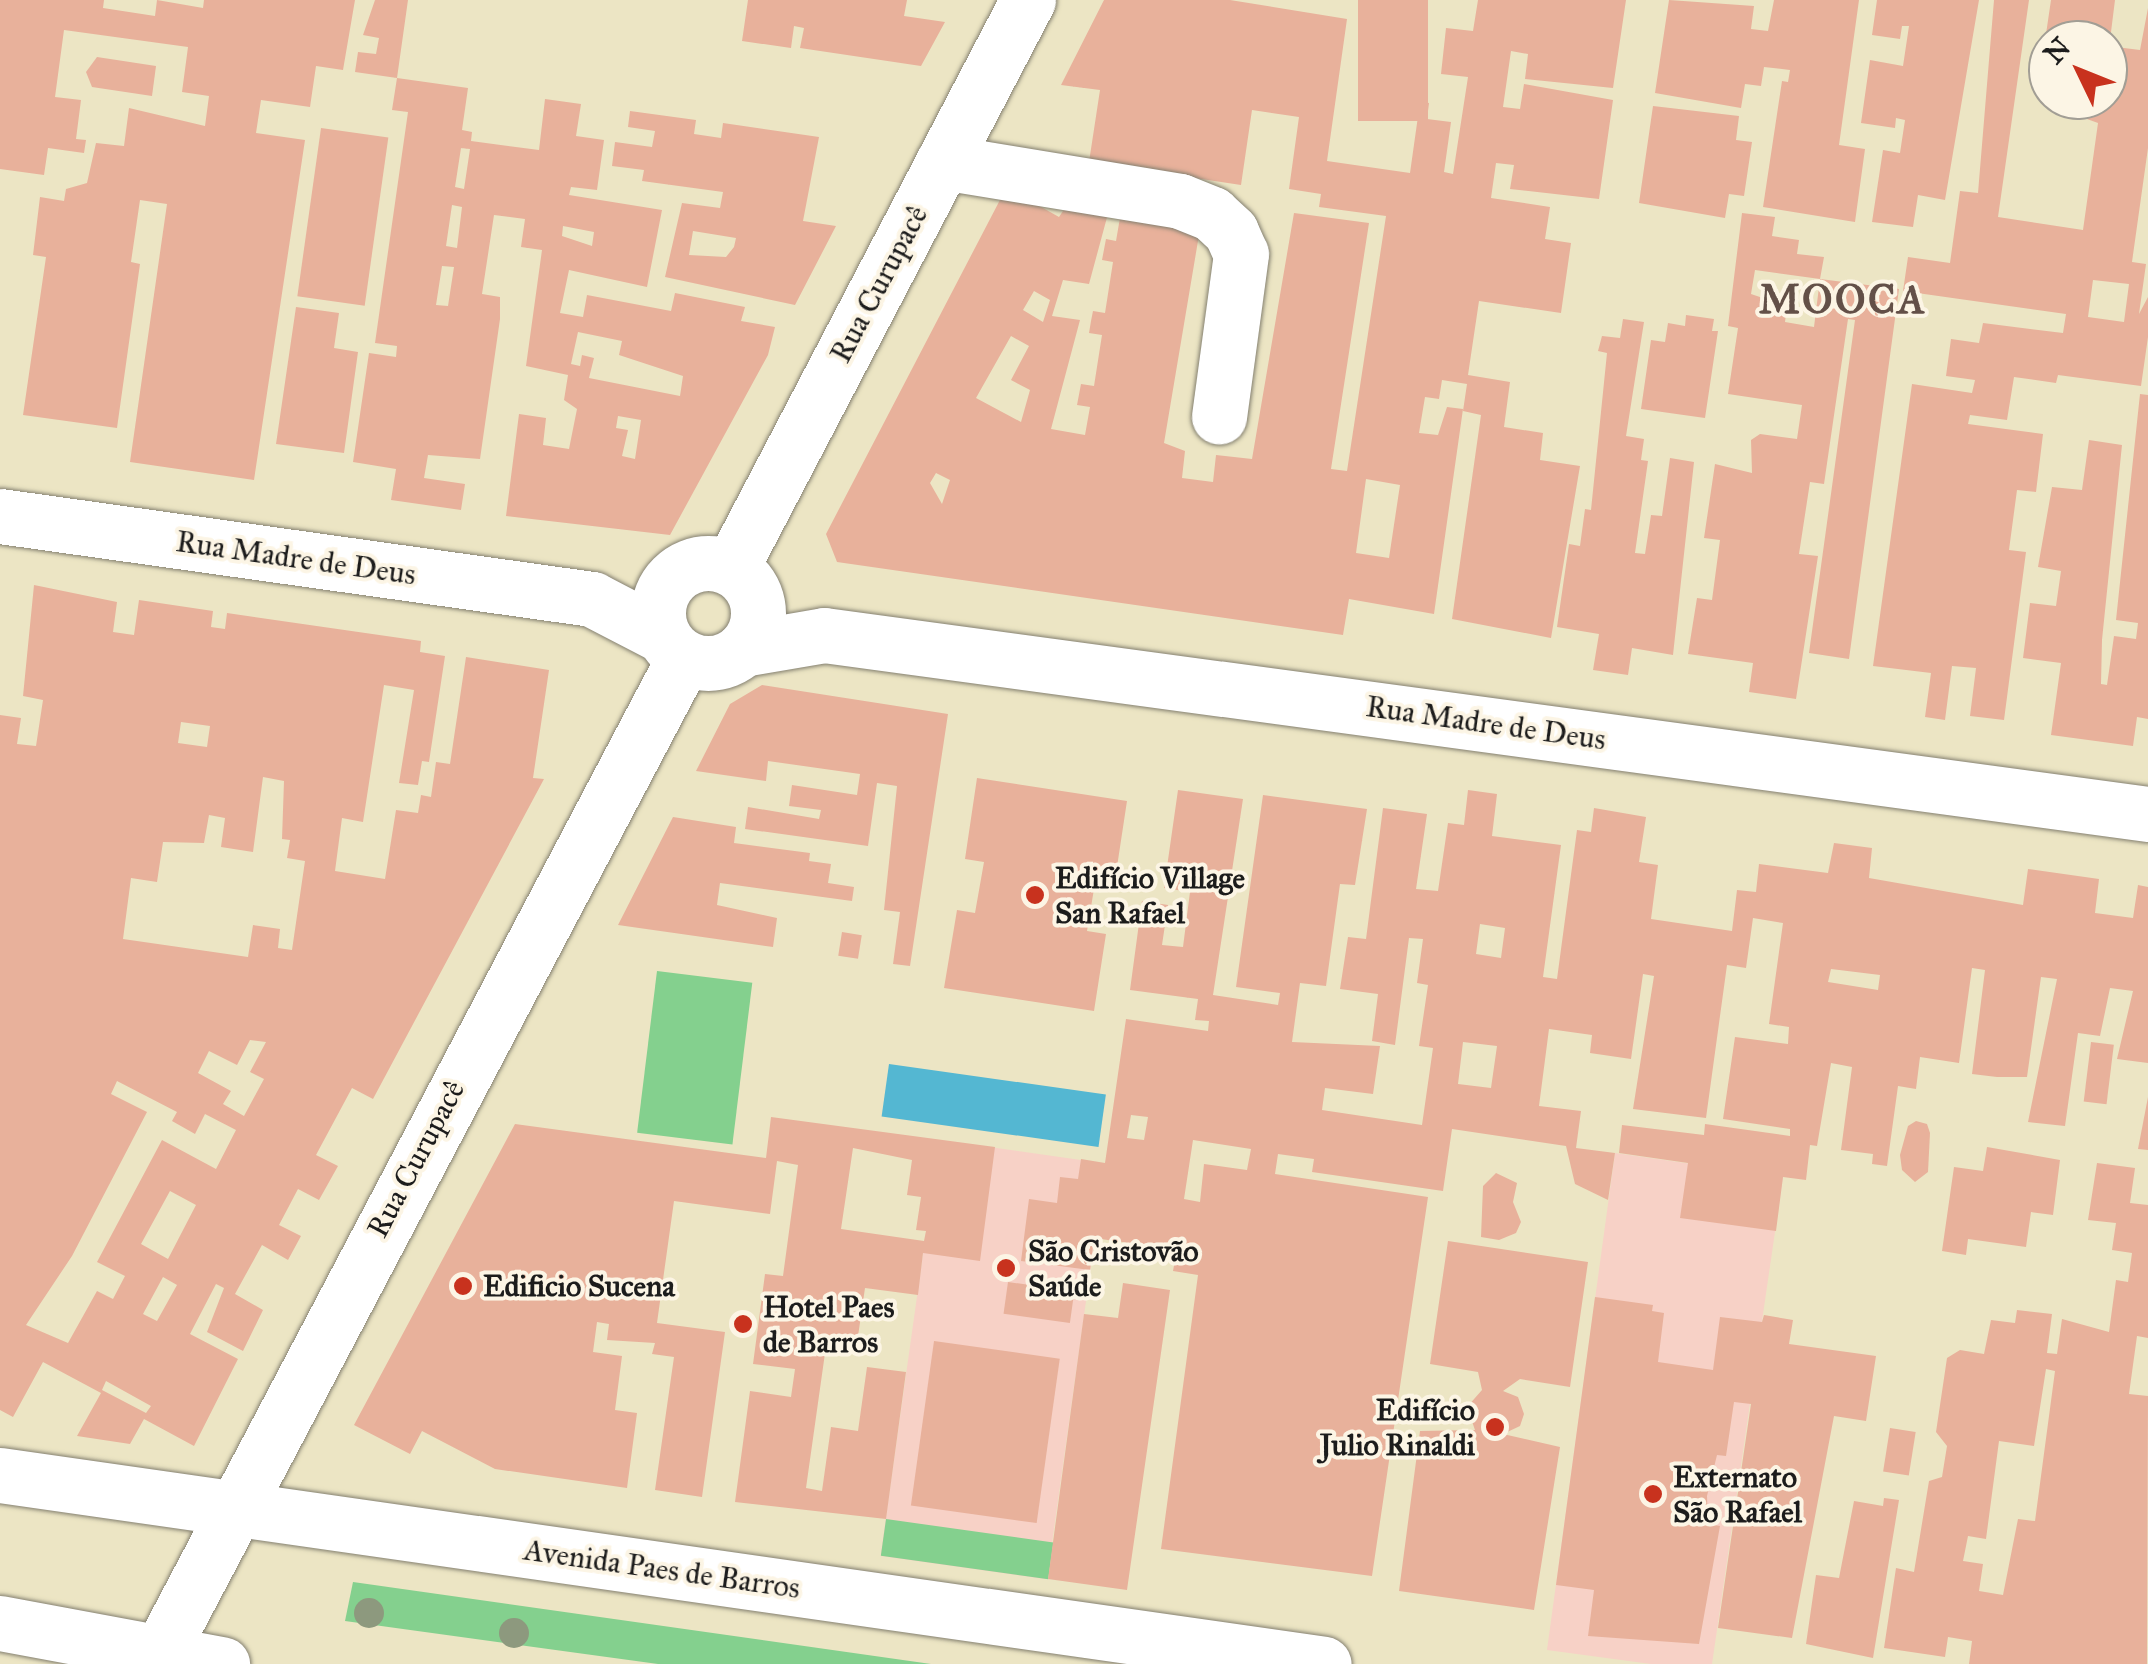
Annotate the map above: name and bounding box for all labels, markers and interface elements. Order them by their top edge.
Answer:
north arrow [2028,20,2128,120]
text: N [2036,30,2078,71]
street label: Rua Curupacê [823,199,935,369]
district label: MOOCA [1759,276,1927,324]
street label: Rua Madre de Deus [174,523,418,593]
street label: Rua Madre de Deus [1364,688,1608,758]
place label: Edifício Village San Rafael [1055,860,1245,930]
marker: Edifício Village San Rafael [1024,884,1046,906]
street label: Rua Curupacê [360,1074,472,1244]
place label: São Cristovão Saúde [1028,1233,1199,1304]
marker: São Cristovão Saúde [993,1255,1019,1281]
place label: Edificio Sucena [483,1268,675,1304]
marker: Edificio Sucena [452,1275,474,1297]
place label: Hotel Paes de Barros [763,1289,894,1360]
marker: Hotel Paes de Barros [732,1313,754,1335]
place label: Edifício Julio Rinaldi [1320,1392,1475,1462]
marker: Edifício Julio Rinaldi [1484,1416,1506,1438]
place label: Externato São Rafael [1673,1459,1802,1530]
marker: Externato São Rafael [1642,1483,1664,1505]
street label: Avenida Paes de Barros [522,1532,802,1606]

